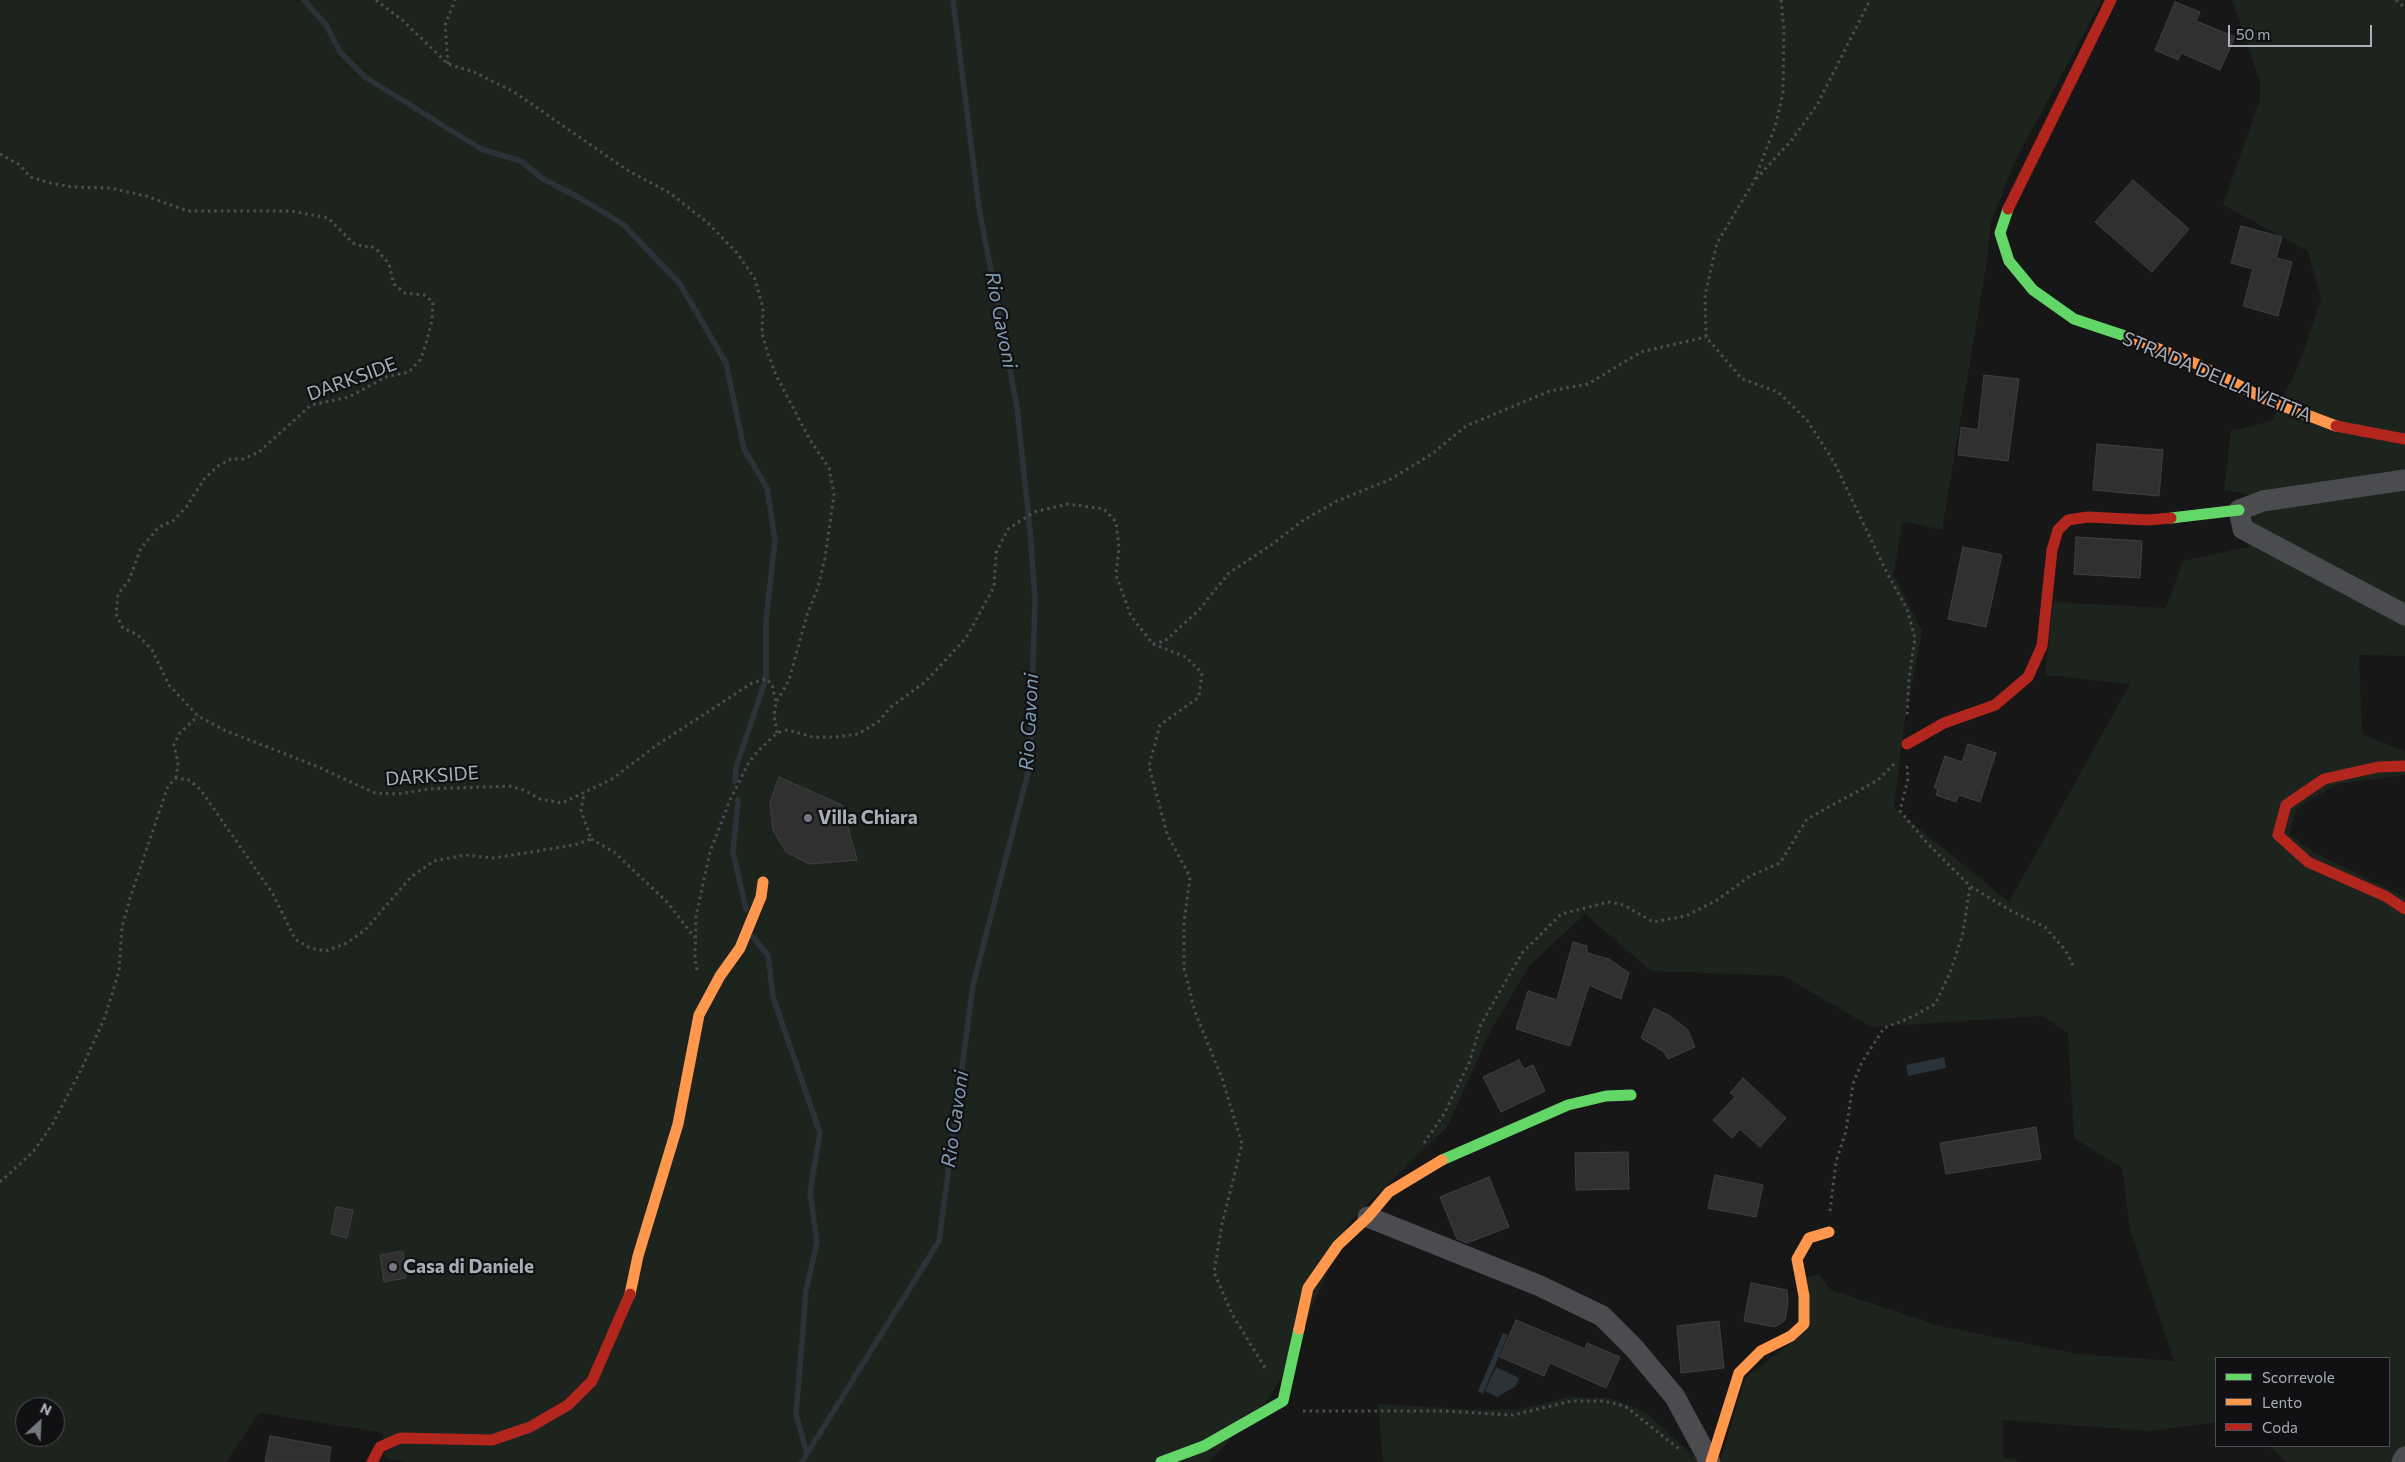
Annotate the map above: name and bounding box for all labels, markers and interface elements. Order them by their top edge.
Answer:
scale bar [2230,15,2374,47]
text: 50 m [2236,25,2270,43]
water label: Rio Gavoni [980,270,1022,370]
street label: STRADA DELLA VETTA [2119,327,2315,427]
street label: DARKSIDE [304,352,400,406]
water label: Rio Gavoni [1014,673,1044,771]
street label: DARKSIDE [384,761,480,791]
place label: Villa Chiara [818,807,918,829]
marker: Villa Chiara [802,812,814,824]
water label: Rio Gavoni [936,1069,974,1169]
place label: Casa di Daniele [403,1256,534,1278]
marker: Casa di Daniele [387,1261,399,1273]
legend [2215,1357,2390,1447]
text: Scorrevole [2262,1368,2335,1386]
text: Lento [2262,1393,2302,1411]
north arrow [15,1397,65,1447]
text: N [38,1399,54,1419]
text: Coda [2262,1418,2298,1436]

